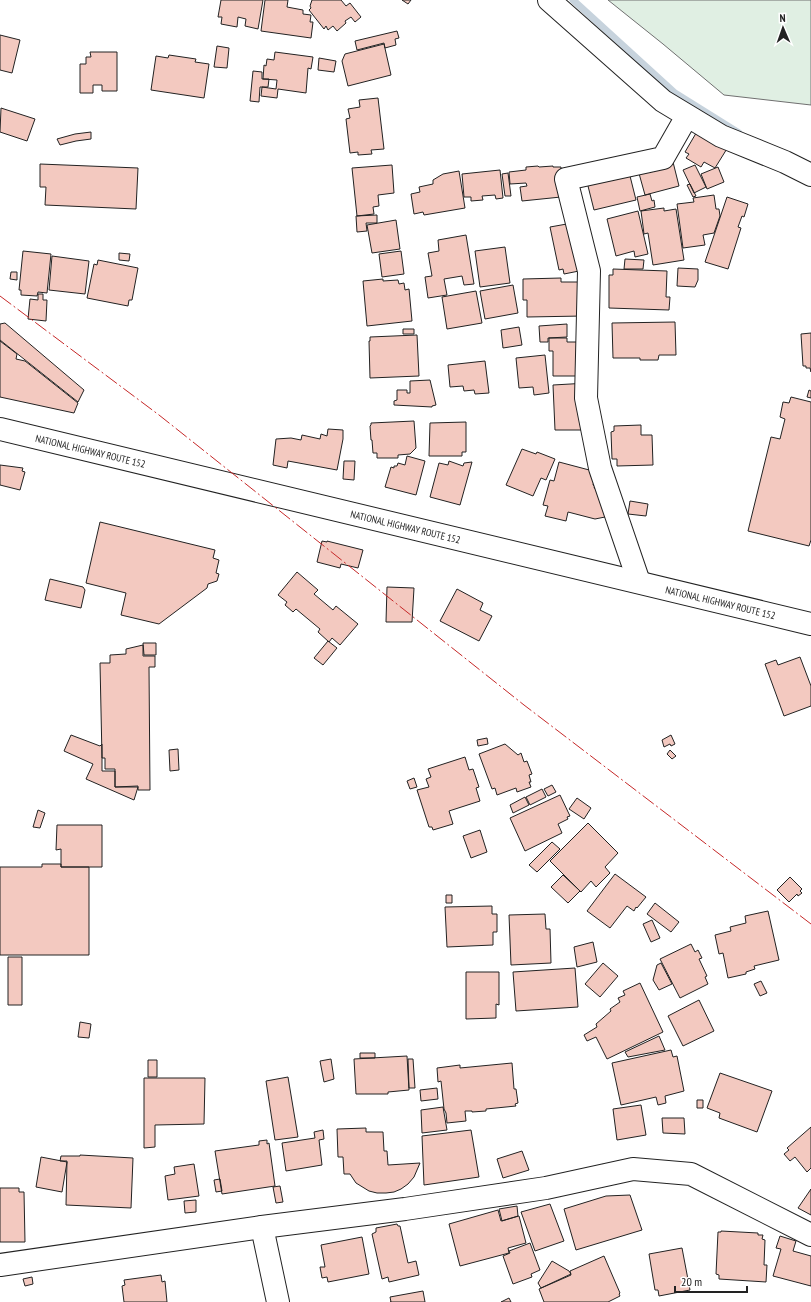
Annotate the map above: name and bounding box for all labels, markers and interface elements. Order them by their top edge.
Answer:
north arrow [763,8,803,48]
text: N [779,11,786,25]
street label: NATIONAL HIGHWAY ROUTE 152 [34,432,147,471]
street label: NATIONAL HIGHWAY ROUTE 152 [349,507,462,546]
street label: NATIONAL HIGHWAY ROUTE 152 [664,583,777,622]
scale bar [675,1268,747,1294]
text: 20 m [681,1274,702,1289]

